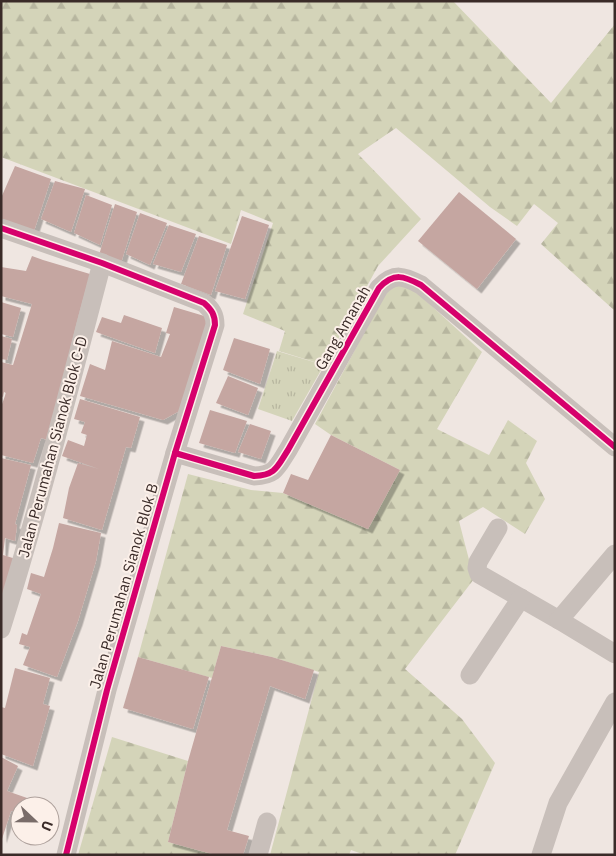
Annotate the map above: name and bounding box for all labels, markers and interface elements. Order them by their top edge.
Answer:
street label: Gang Amanah [311,282,374,373]
street label: Jalan Perumahan Sianok Blok C-D [14,334,91,560]
street label: Jalan Perumahan Sianok Blok B [85,481,162,691]
north arrow [10,796,60,846]
text: U [37,818,57,834]

